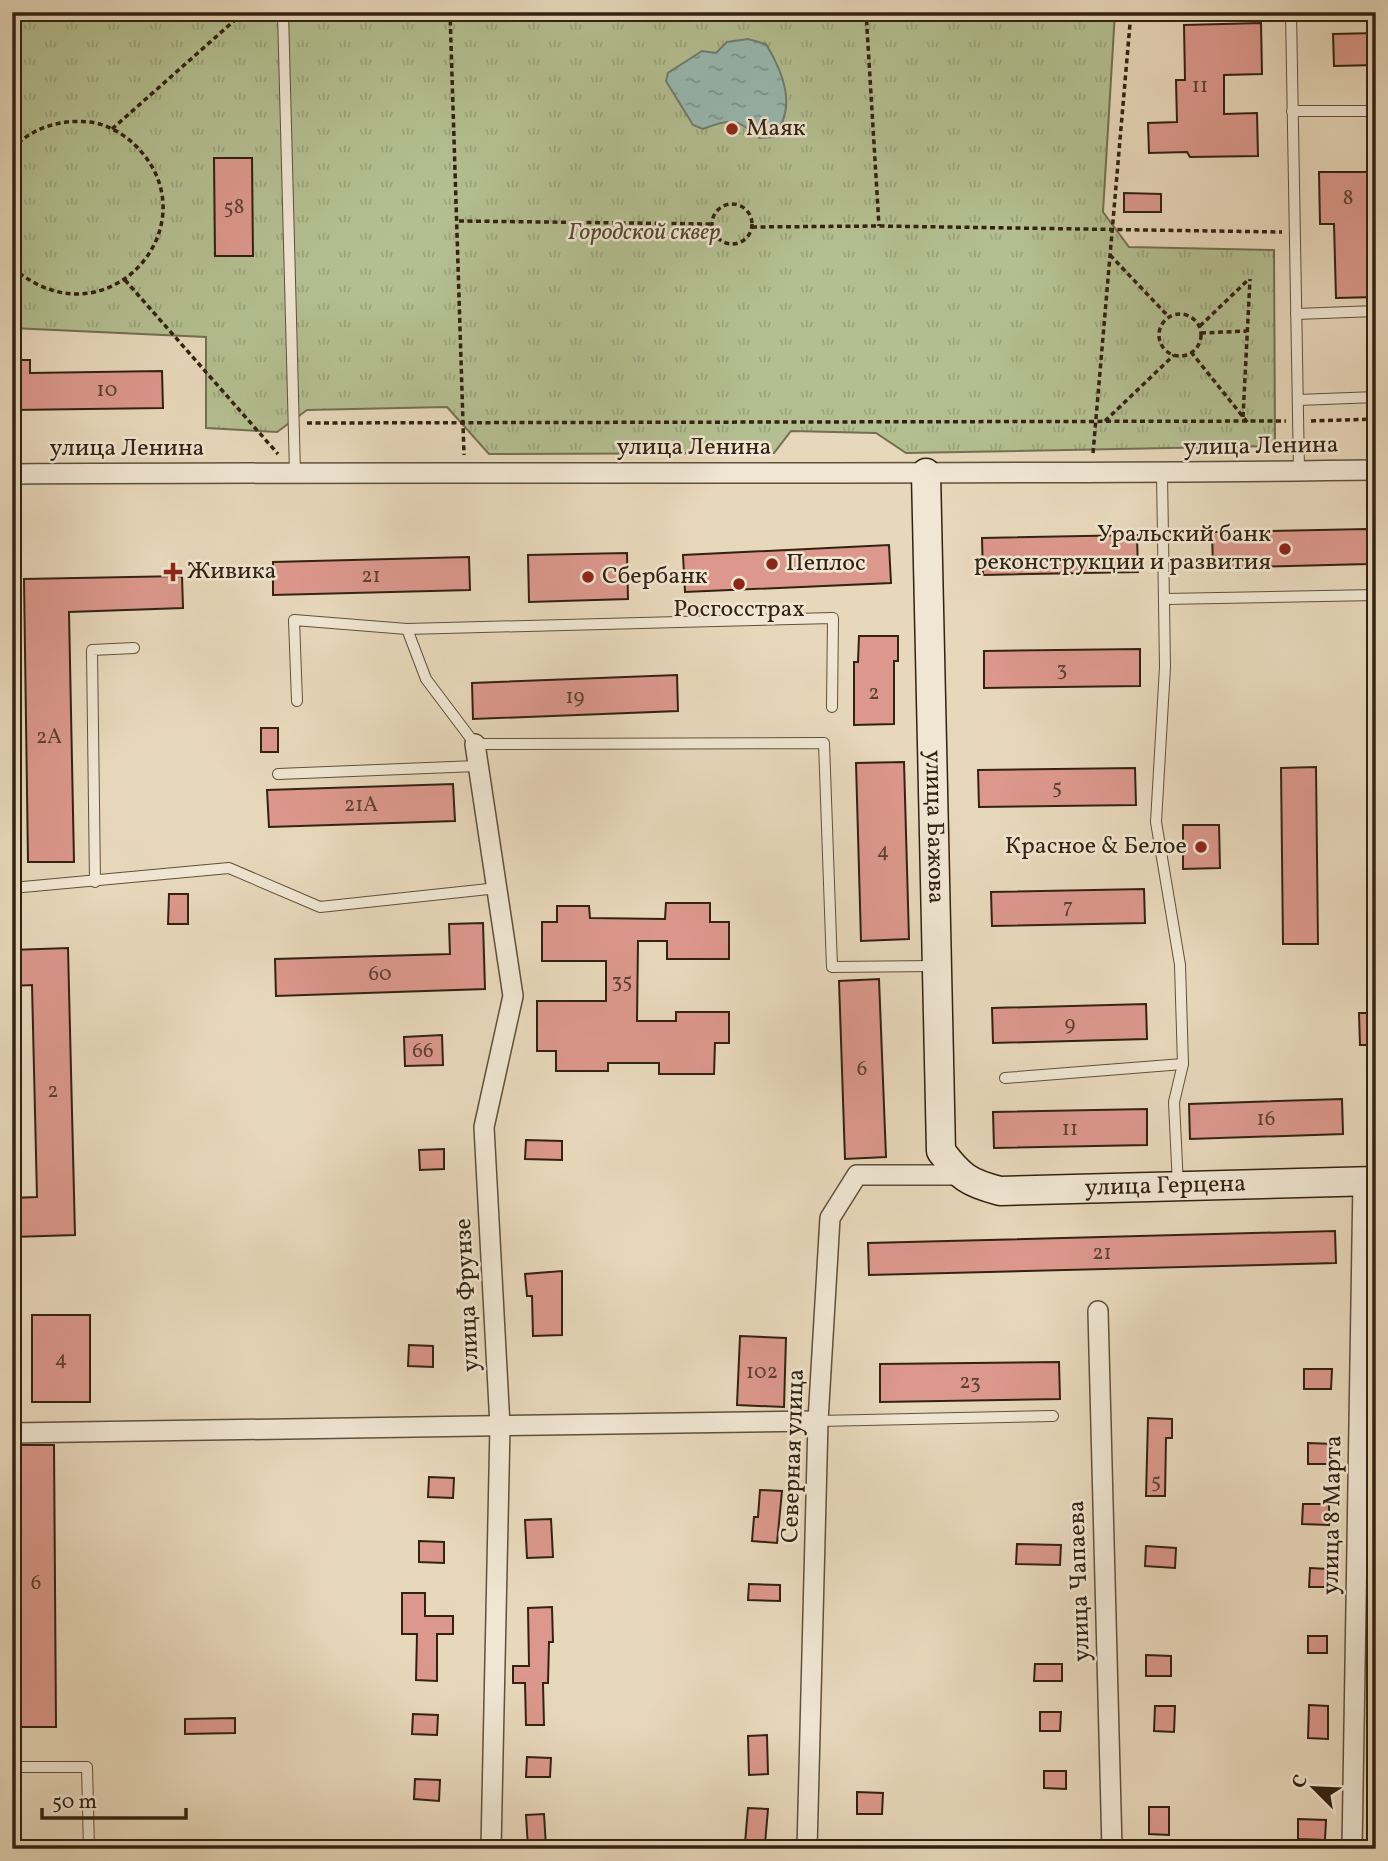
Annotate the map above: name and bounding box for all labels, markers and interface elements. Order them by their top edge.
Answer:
house number: 11 [1192,72,1208,101]
place label: Маяк [746,112,806,146]
marker: Маяк [724,121,740,137]
house number: 8 [1343,184,1353,213]
house number: 58 [224,193,244,222]
park label: Городской сквер [568,216,720,250]
house number: 10 [97,376,117,405]
street label: улица Ленина [1183,429,1339,465]
street label: улица Ленина [616,431,772,465]
street label: улица Ленина [49,432,205,466]
place label: Уральский банк реконструкции и развития [974,518,1271,580]
marker: Уральский банк реконструкции и развития [1277,541,1293,557]
place label: Пеплос [786,547,866,581]
place label: Живика [187,555,276,589]
marker: Пеплос [764,556,780,572]
place label: Сбербанк [602,560,708,594]
house number: 21 [361,562,381,591]
marker: Живика [165,564,181,580]
marker: Сбербанк [580,569,596,585]
marker: Росгосстрах [731,576,747,592]
place label: Росгосстрах [673,593,805,627]
house number: 3 [1057,655,1067,684]
house number: 2 [868,679,880,708]
house number: 19 [565,683,585,712]
house number: 2А [36,723,62,752]
street label: улица Бажова [915,750,953,904]
house number: 5 [1052,773,1062,802]
house number: 21А [344,791,378,820]
place label: Красное & Белое [1005,830,1187,864]
house number: 4 [877,837,889,866]
marker: Красное & Белое [1193,839,1209,855]
house number: 7 [1063,893,1073,922]
house number: 60 [368,960,392,989]
house number: 35 [612,967,632,996]
house number: 9 [1065,1010,1076,1039]
house number: 66 [412,1037,434,1066]
house number: 6 [857,1055,867,1084]
house number: 2 [47,1077,59,1106]
house number: 16 [1257,1105,1275,1134]
house number: 11 [1062,1115,1078,1144]
street label: улица Герцена [1084,1167,1246,1206]
street label: улица Фрунзе [447,1217,489,1373]
house number: 21 [1092,1239,1112,1268]
house number: 4 [55,1345,67,1374]
house number: 102 [746,1358,778,1387]
street label: Северная улица [774,1368,814,1544]
house number: 23 [959,1368,981,1397]
street label: улица 8 Марта [1315,1435,1351,1595]
house number: 5 [1151,1467,1161,1496]
street label: улица Чапаева [1060,1500,1100,1662]
house number: 6 [31,1569,41,1598]
north arrow [1280,1752,1350,1822]
text: С [1286,1771,1315,1793]
scale bar [42,1777,186,1821]
text: 50 m [52,1788,97,1817]

